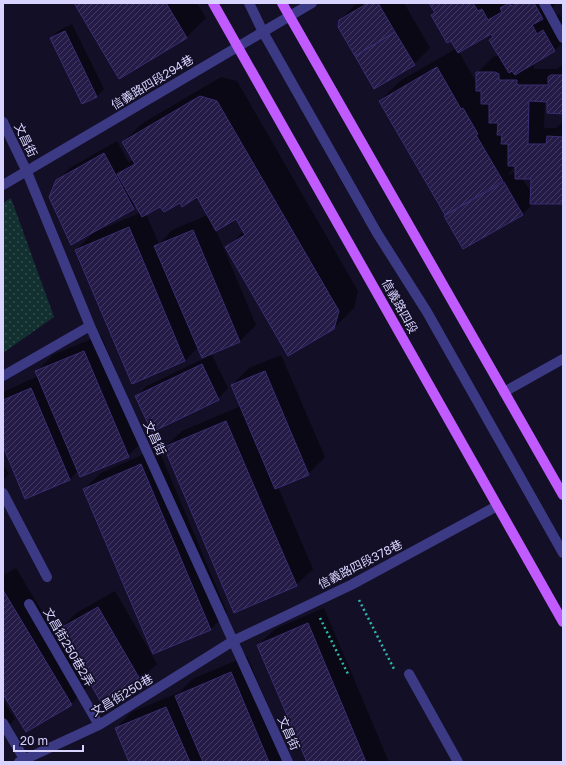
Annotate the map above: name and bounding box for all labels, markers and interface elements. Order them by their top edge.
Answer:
street label: 信義路四段294巷 [108,51,196,113]
street label: 文昌街 [11,121,41,159]
street label: 信義路四段 [379,276,421,336]
street label: 文昌街 [141,419,169,457]
street label: 信義路四段378巷 [315,536,405,592]
street label: 文昌街250巷2弄 [40,605,98,689]
street label: 文昌街250巷 [88,671,156,719]
street label: 文昌街 [275,713,303,753]
scale bar [14,727,83,753]
text: 20 m [20,733,48,748]

